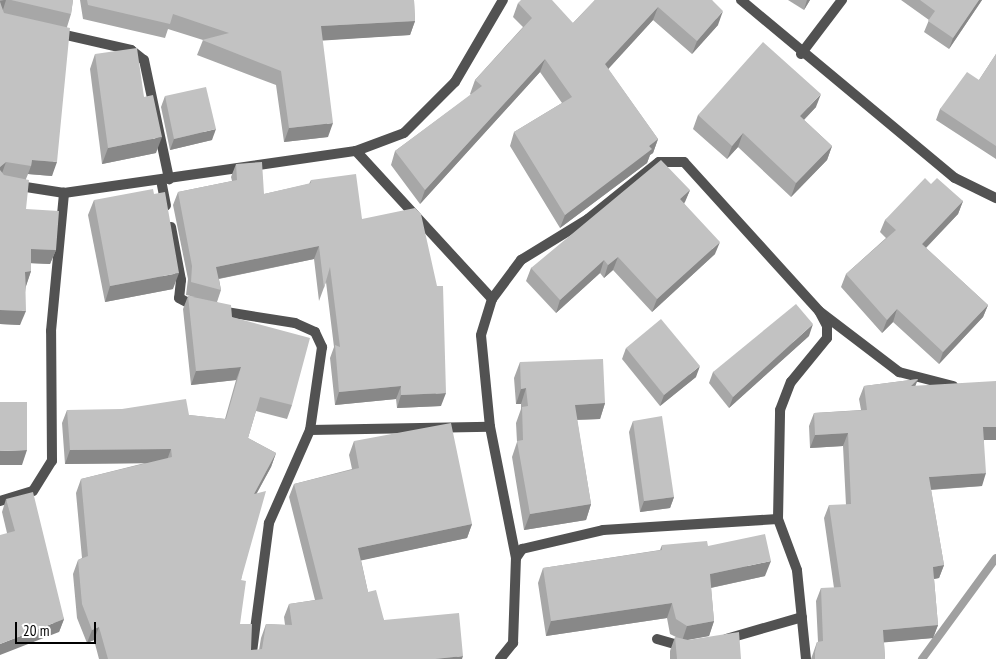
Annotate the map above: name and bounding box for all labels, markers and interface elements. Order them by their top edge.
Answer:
scale bar [18,612,99,644]
text: 20 m [23,621,49,640]

